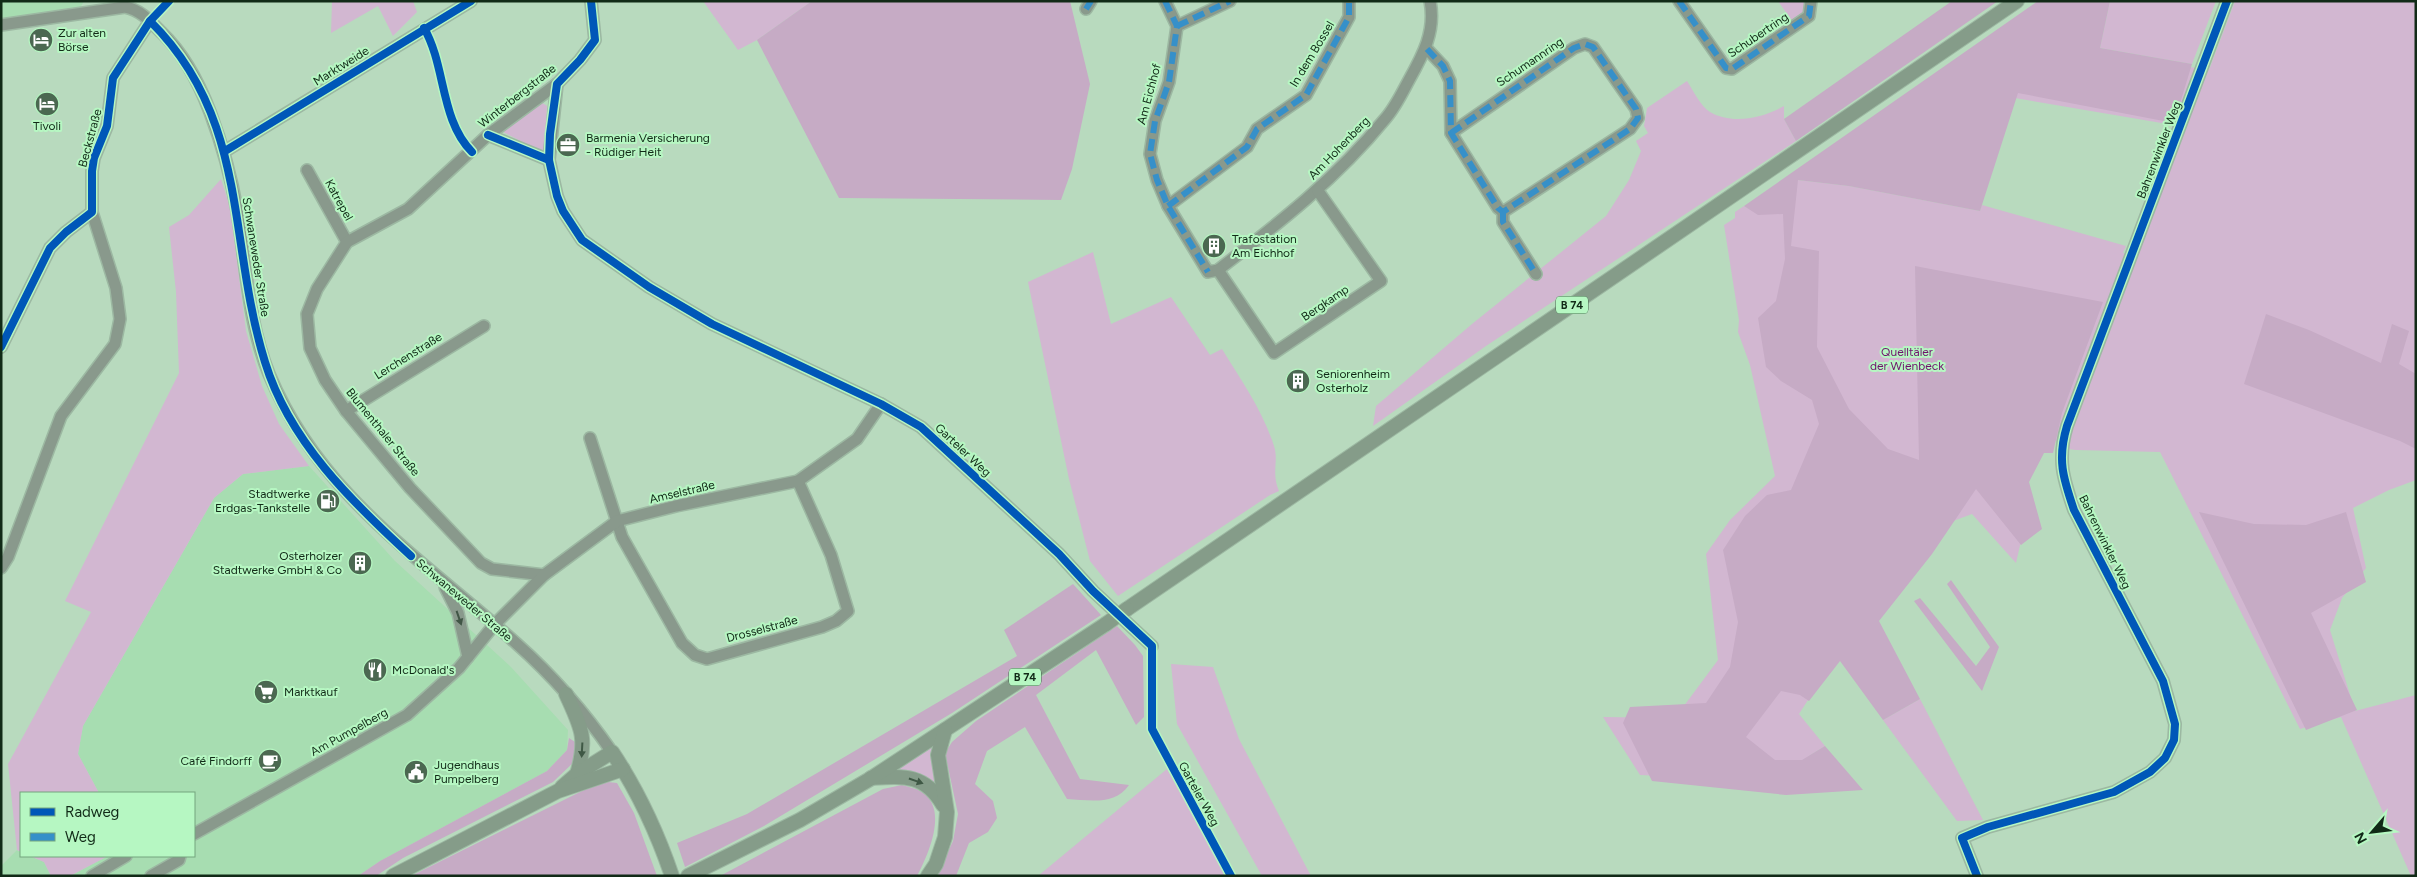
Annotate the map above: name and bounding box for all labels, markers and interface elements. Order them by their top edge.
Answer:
street label: Schubertring [1725,10,1791,60]
street label: In dem Bossel [1287,19,1337,89]
place label: Zur alten Börse [58,26,106,54]
hotel icon: Zur alten Börse [28,27,54,53]
street label: Schumannring [1494,35,1566,89]
street label: Marktweide [311,43,372,89]
street label: Winterbergstraße [475,61,559,131]
street label: Am Eichhof [1134,61,1164,126]
hotel icon: Tivoli [34,91,60,117]
street label: Bahrenwinkler Weg [2134,99,2184,201]
street label: Beckstraße [75,107,105,169]
street label: Am Hohenberg [1306,114,1372,182]
place label: Tivoli [33,119,61,133]
place label: Barmenia Versicherung - Rüdiger Heit [586,131,710,159]
office icon: Barmenia Versicherung - Rüdiger Heit [555,132,581,158]
street label: Katrepel [322,177,356,223]
street label: Schwaneweder Straße [240,196,272,318]
place label: Trafostation Am Eichhof [1232,232,1297,260]
building icon: Trafostation Am Eichhof [1201,233,1227,259]
street label: Bergkamp [1299,282,1351,324]
road number: B 74 [1556,296,1588,314]
street label: Lerchenstraße [372,329,445,382]
park label: Quelltäler der Wienbeck [1870,345,1944,373]
place label: Seniorenheim Osterholz [1316,367,1390,395]
building icon: Seniorenheim Osterholz [1285,368,1311,394]
street label: Blumenthaler Straße [343,385,423,479]
street label: Garteler Weg [932,421,994,479]
street label: Amselstraße [648,478,717,506]
place label: Stadtwerke Erdgas-Tankstelle [215,487,310,515]
fuel station icon: Stadtwerke Erdgas-Tankstelle [315,488,341,514]
street label: Bahrenwinkler Weg [2076,493,2134,591]
place label: Osterholzer Stadtwerke GmbH & Co [213,549,342,577]
building icon: Osterholzer Stadtwerke GmbH & Co [347,550,373,576]
street label: Schwaneweder Straße [413,556,515,644]
one-way arrow [456,610,464,625]
street label: Drosselstraße [725,613,800,645]
restaurant icon: McDonald's [362,657,388,683]
place label: McDonald's [392,663,455,677]
road number: B 74 [1009,669,1041,686]
supermarket icon: Marktkauf [253,679,279,705]
place label: Marktkauf [284,685,338,699]
street label: Am Pumpelberg [308,705,390,759]
one-way arrow [577,742,585,758]
cafe icon: Café Findorff [257,748,283,774]
place label: Café Findorff [180,754,253,768]
place label: Jugendhaus Pumpelberg [434,758,500,786]
public building icon: Jugendhaus Pumpelberg [403,759,429,785]
street label: Garteler Weg [1176,759,1222,829]
one-way arrow [909,777,924,785]
legend [20,792,195,857]
text: Radweg [65,803,119,821]
north arrow [2347,807,2397,857]
text: Weg [65,828,96,846]
text: N [2351,829,2371,847]

